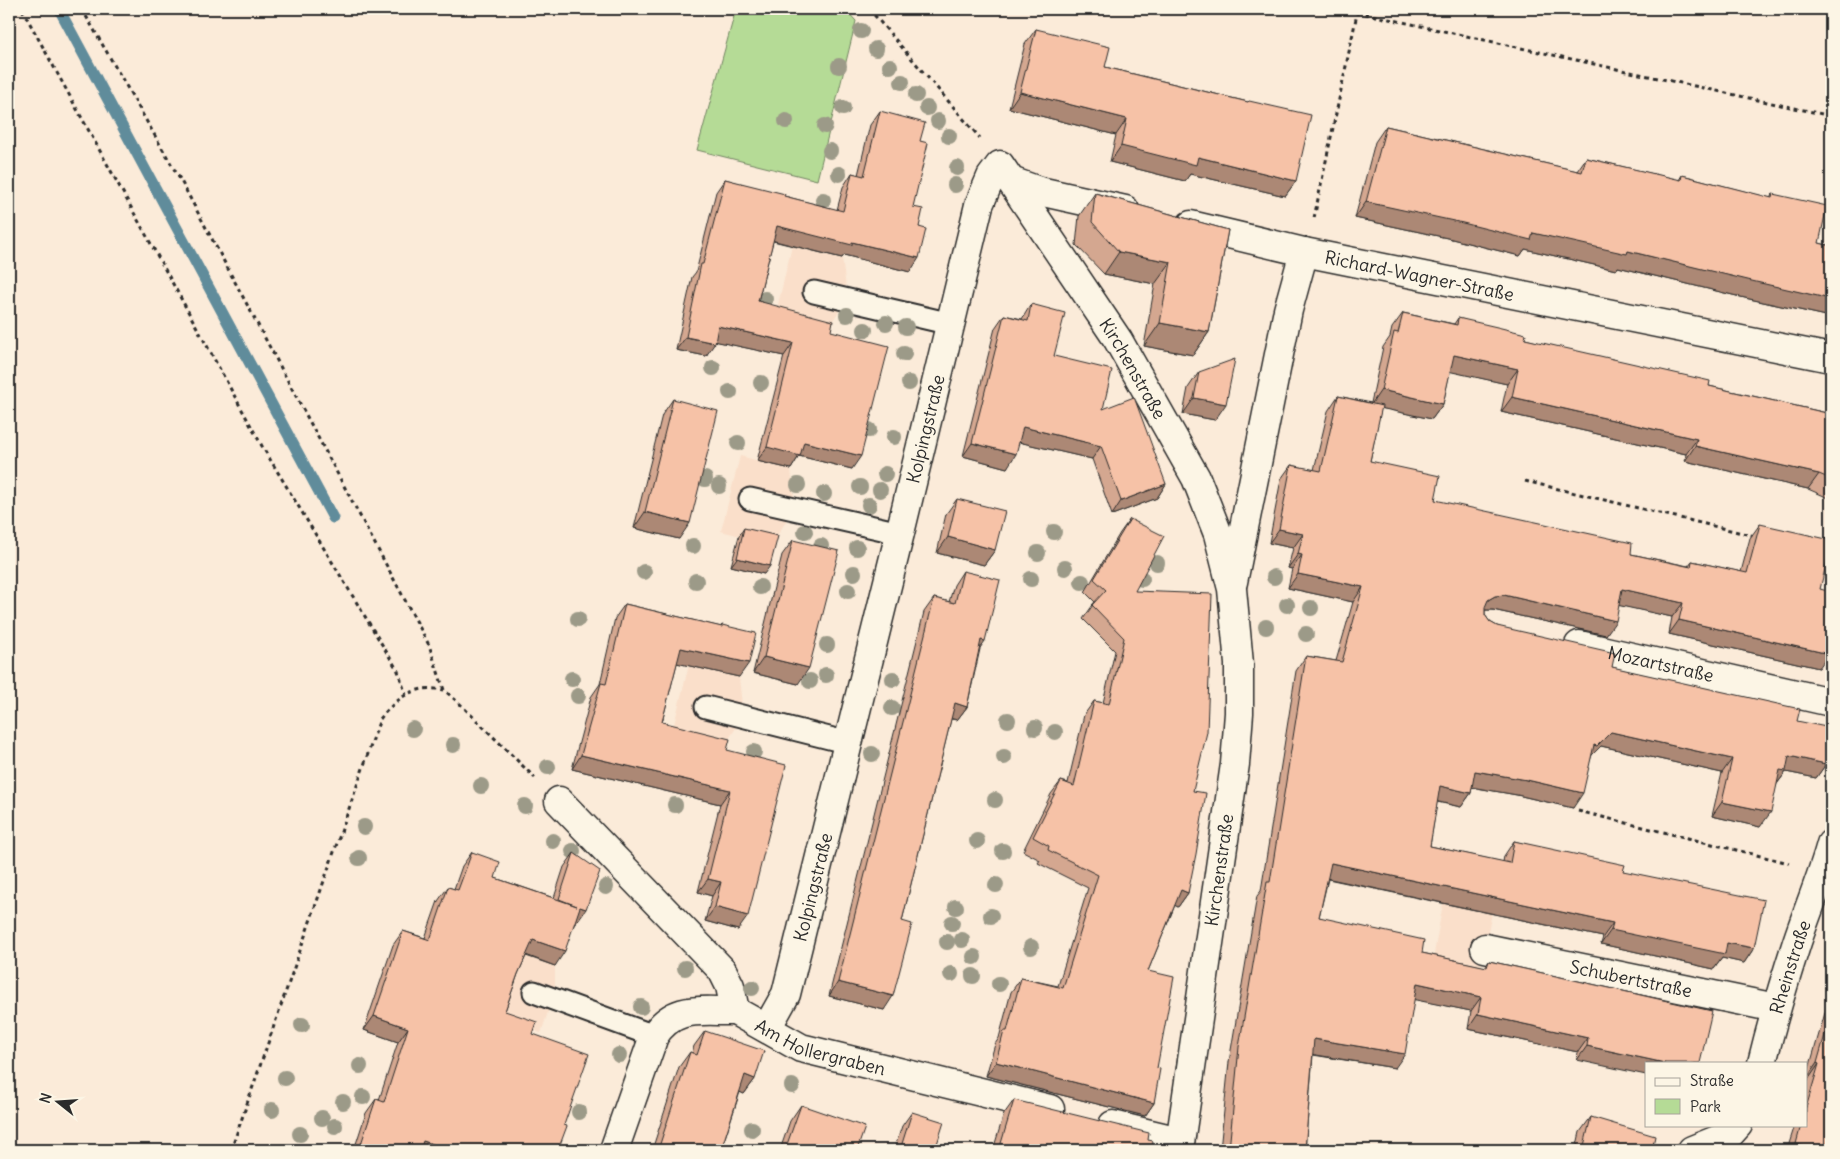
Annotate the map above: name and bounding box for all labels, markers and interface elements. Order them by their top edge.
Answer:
street label: Richard-Wagner-Straße [1323,245,1516,305]
street label: Kirchenstraße [1095,313,1172,423]
street label: Kolpingstraße [901,372,949,486]
street label: Mozartstraße [1606,640,1716,687]
street label: Kirchenstraße [1200,812,1238,928]
street label: Kolpingstraße [788,830,837,944]
street label: Rheinstraße [1764,917,1815,1017]
street label: Schubertstraße [1568,954,1694,1002]
street label: Am Hollergraben [751,1013,888,1080]
legend [1645,1062,1808,1126]
text: Straße [1690,1071,1734,1090]
north arrow [32,1076,82,1126]
text: N [36,1091,56,1105]
text: Park [1690,1097,1721,1116]

